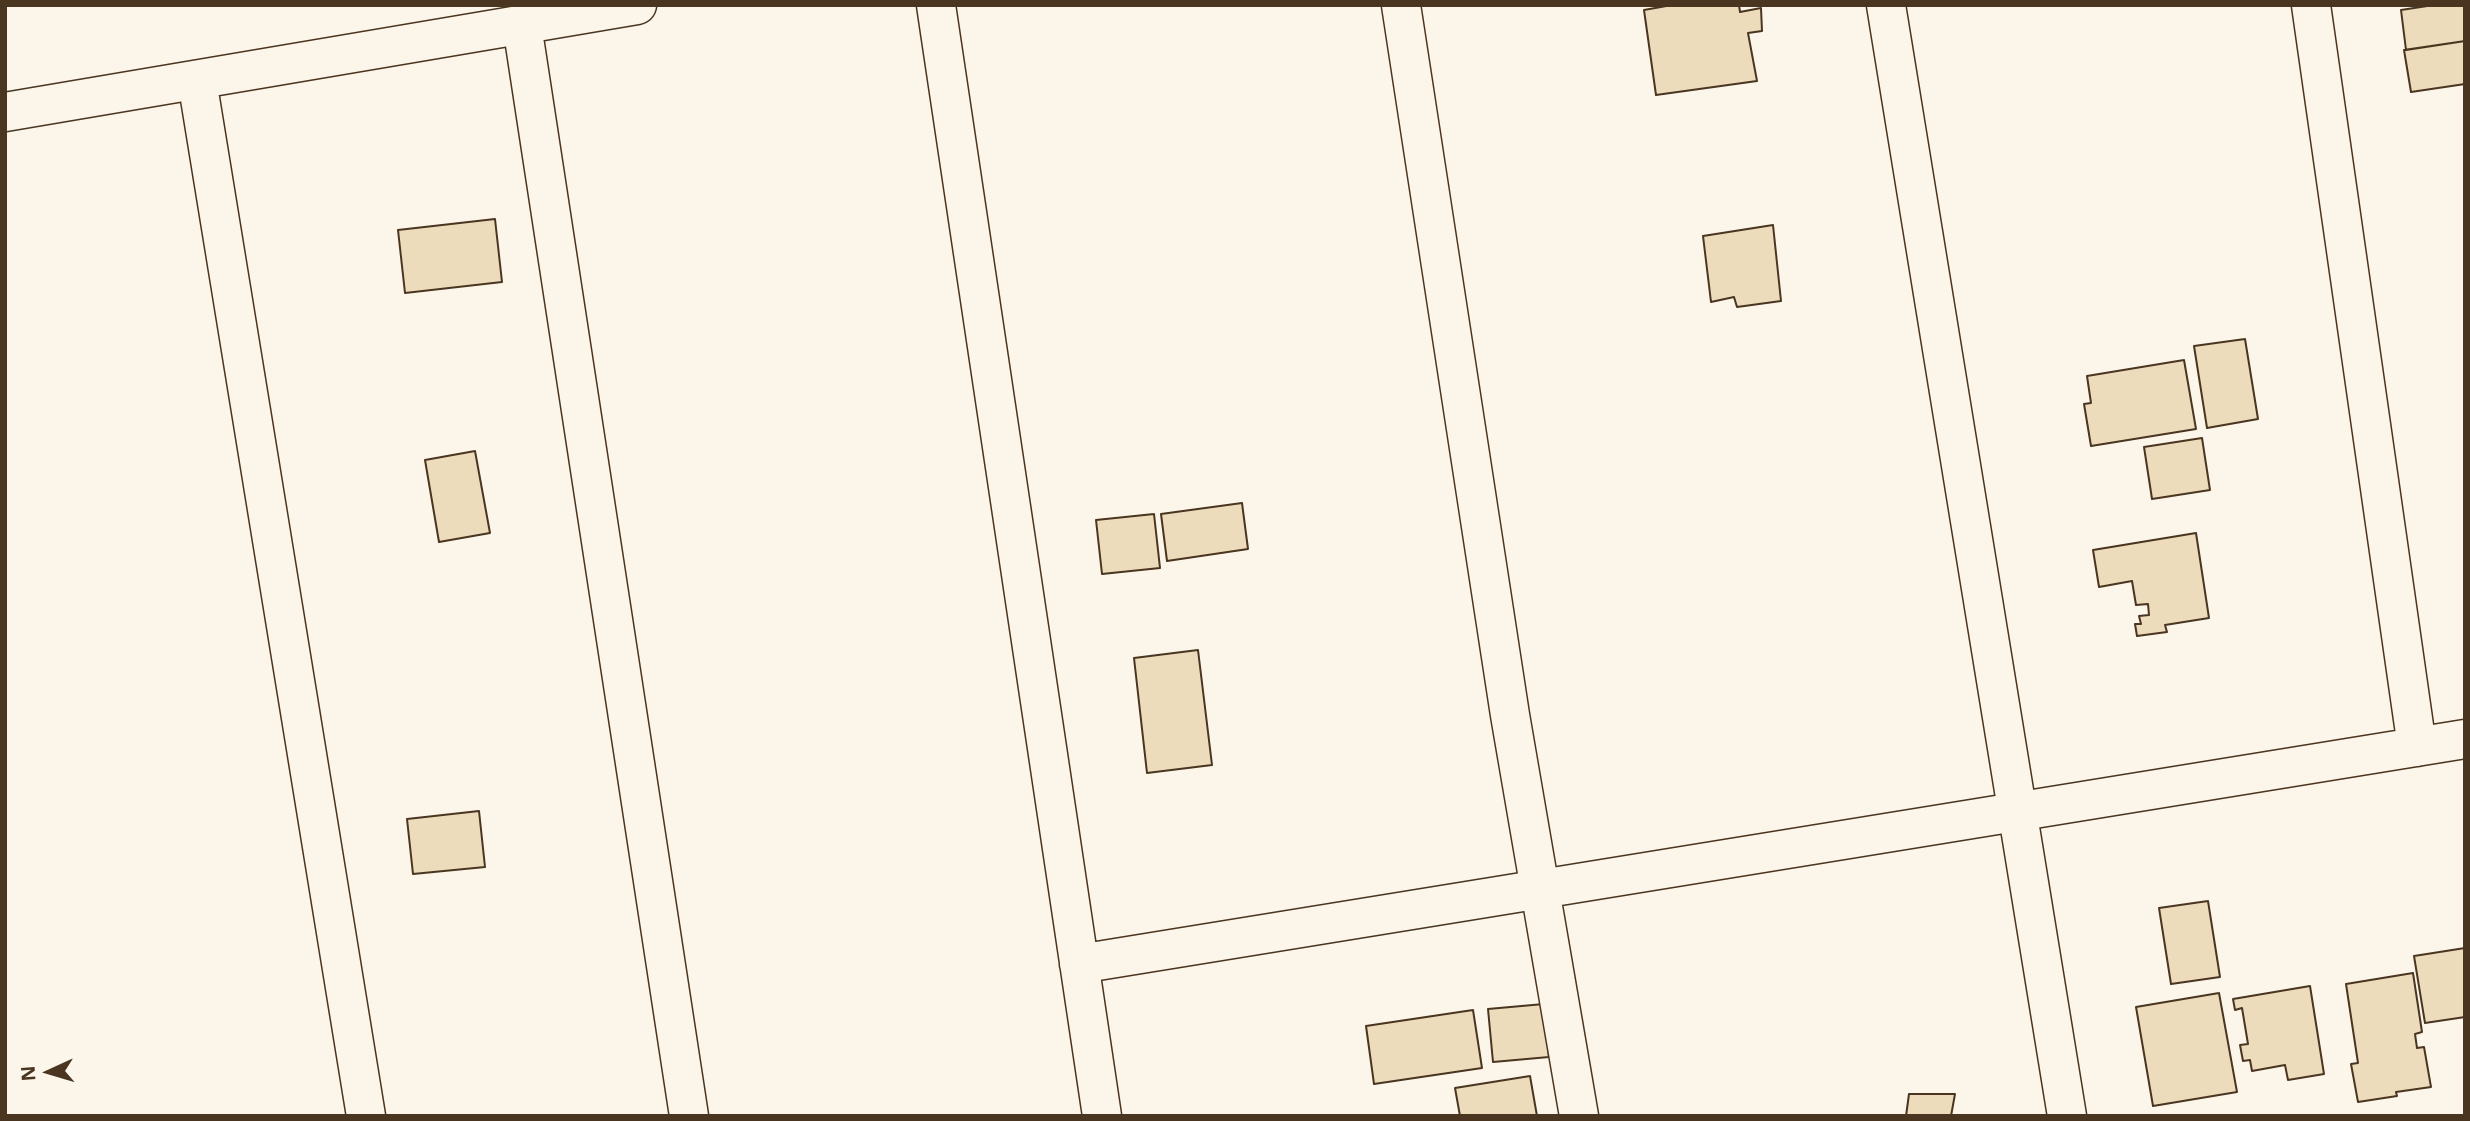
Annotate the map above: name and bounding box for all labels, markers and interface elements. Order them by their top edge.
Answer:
north arrow [14,1037,84,1107]
text: N [15,1065,42,1082]

